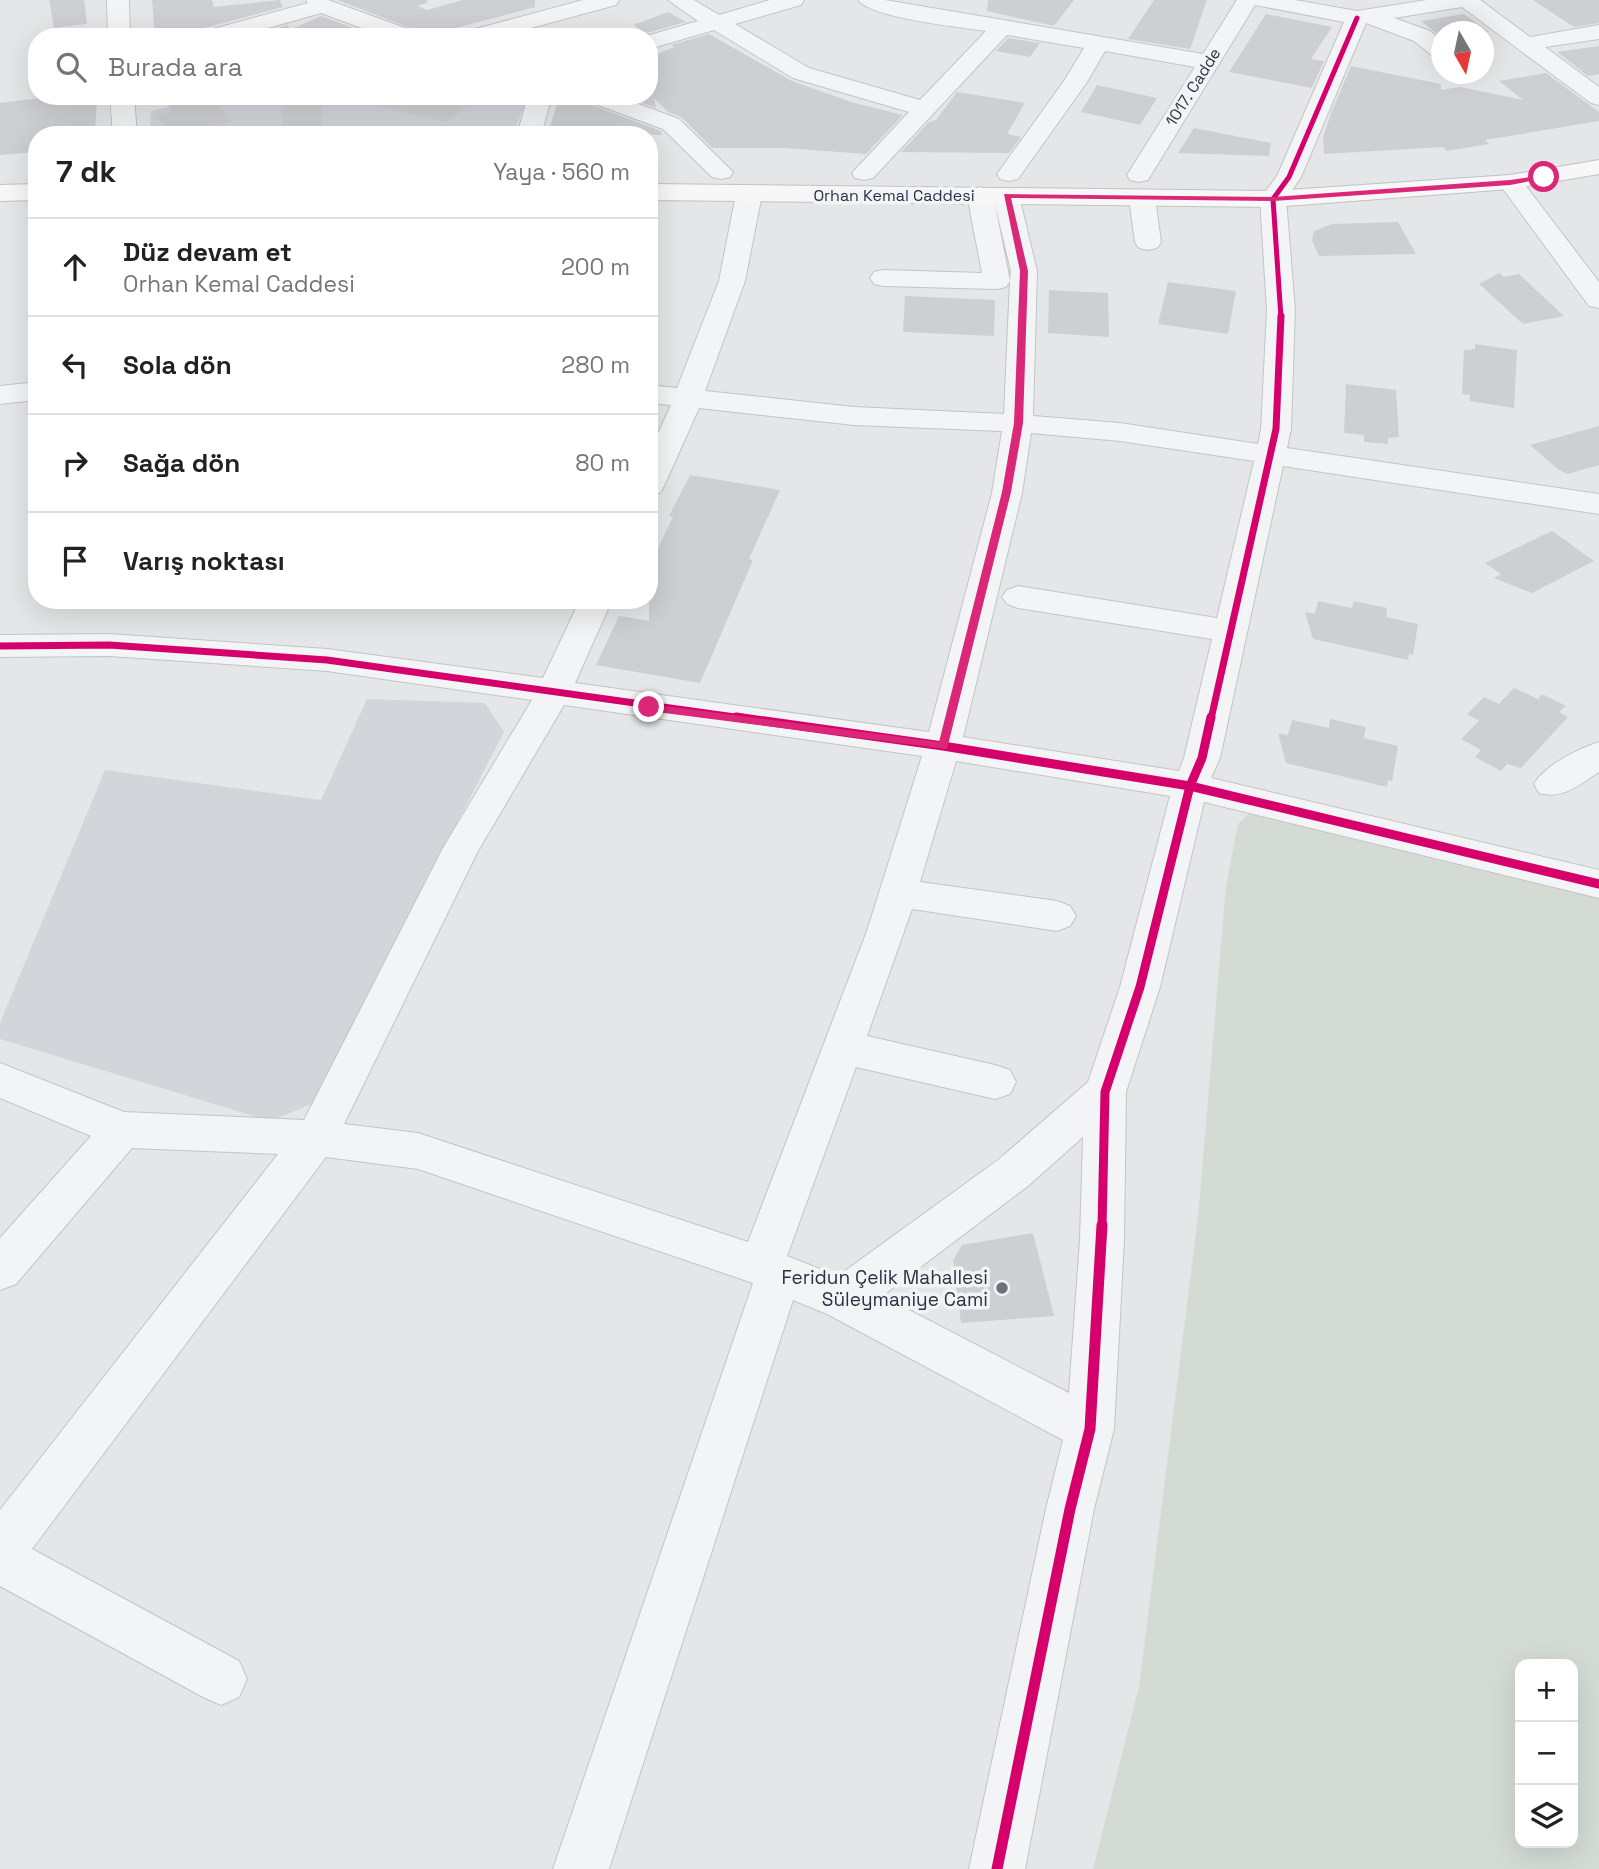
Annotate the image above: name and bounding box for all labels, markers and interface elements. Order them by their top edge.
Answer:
north arrow [1431,21,1494,84]
search box [28,28,658,105]
street label: 1017. Cadde [1161,44,1225,130]
icon: search [52,48,90,86]
text: Burada ara [108,50,243,84]
text: 7 dk [56,152,116,191]
text: Yaya · 560 m [493,157,630,187]
route start [1528,161,1559,192]
street label: Orhan Kemal Caddesi [813,185,975,206]
text: Düz devam et [123,235,292,269]
icon: ahead [56,248,94,286]
text: 200 m [561,252,630,282]
text: Orhan Kemal Caddesi [123,269,355,299]
icon: left [56,346,94,384]
text: Sola dön [123,348,232,382]
text: 280 m [561,350,630,380]
icon: right [56,444,94,482]
text: Sağa dön [123,446,240,480]
text: 80 m [575,448,630,478]
icon: arrive [56,542,94,580]
text: Varış noktası [123,544,285,578]
route end [633,691,664,722]
place label: Feridun Çelik Mahallesi Süleymaniye Cami [781,1265,988,1312]
marker: Feridun Çelik Mahallesi Süleymaniye Cami [994,1280,1010,1296]
map controls [1515,1659,1578,1848]
button: + [1515,1659,1578,1722]
button: − [1515,1722,1578,1785]
button: layers [1515,1785,1578,1848]

